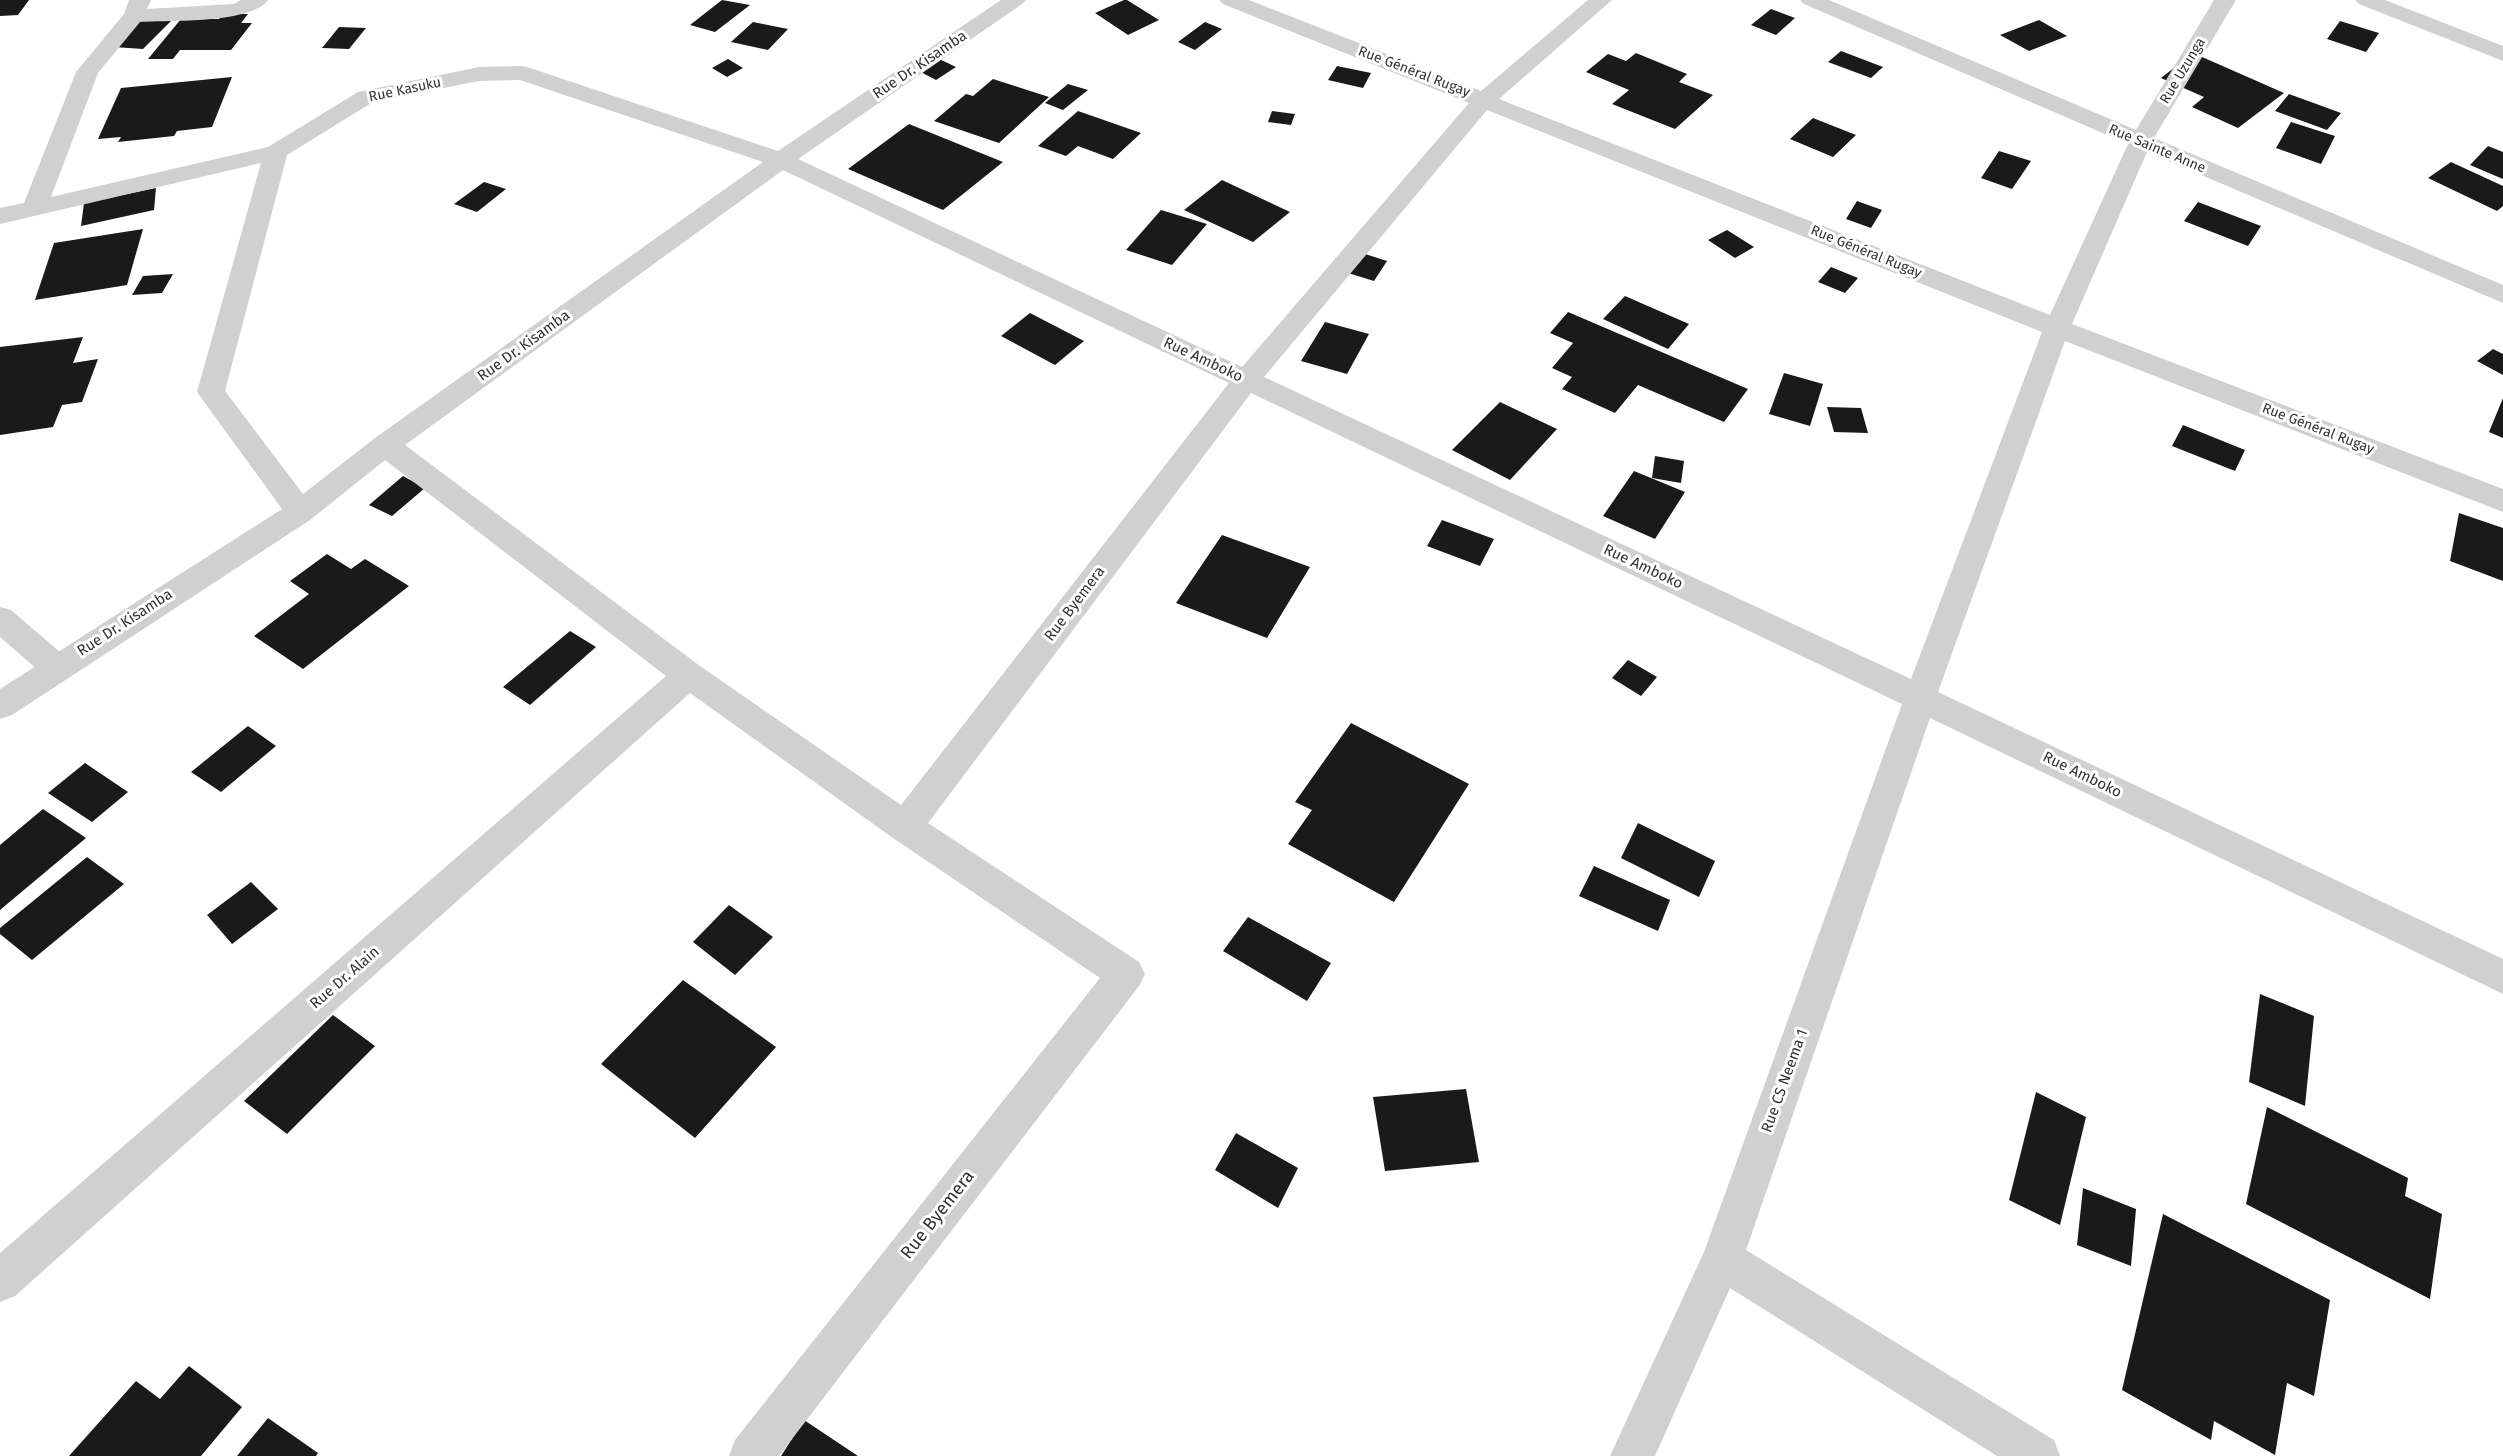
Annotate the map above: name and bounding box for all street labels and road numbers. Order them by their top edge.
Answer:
street label: Rue Dr. Kisamba [870,27,970,103]
street label: Rue Uzunga [2157,35,2209,107]
street label: Rue Général Rugay [1356,43,1472,101]
street label: Rue Kasuku [367,74,443,106]
street label: Rue Sainte Anne [2106,121,2208,177]
street label: Rue Général Rugay [1808,222,1924,282]
street label: Rue Dr. Kisamba [474,306,574,386]
street label: Rue Amboko [1161,334,1245,386]
street label: Rue Général Rugay [2260,400,2376,458]
street label: Rue Amboko [1601,541,1685,593]
street label: Rue Byemera [1041,563,1109,645]
street label: Rue Dr. Kisamba [74,586,176,660]
street label: Rue Amboko [2040,748,2124,802]
street label: Rue Dr. Alain [307,943,383,1013]
street label: Rue CS Neema 1 [1758,1027,1812,1135]
street label: Rue Byemera [897,1166,979,1264]

